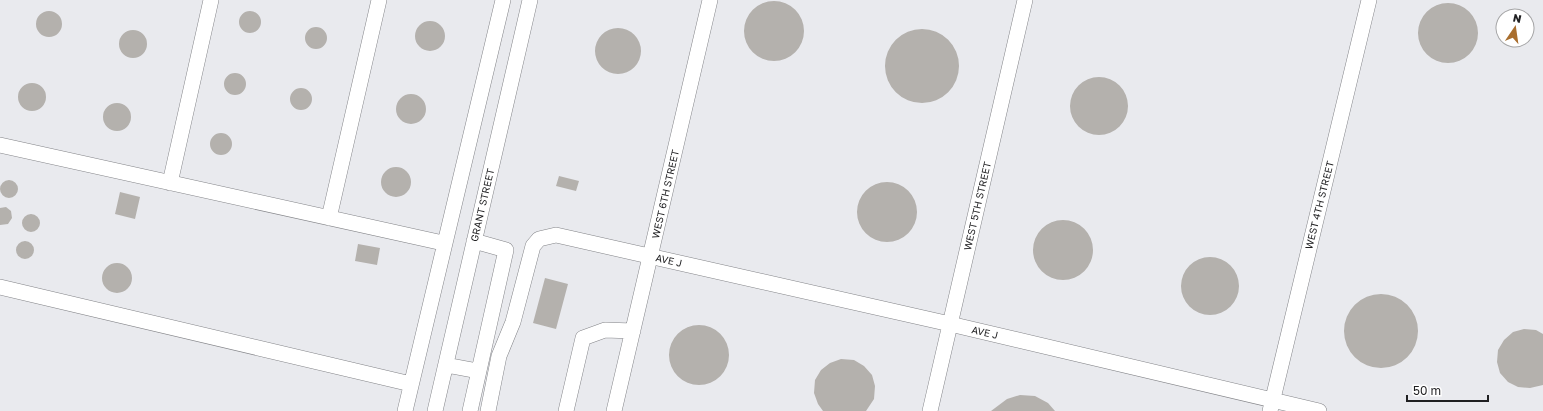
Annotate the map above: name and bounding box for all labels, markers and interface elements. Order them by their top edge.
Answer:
north arrow [1495,8,1535,48]
text: N [1512,10,1523,25]
street label: WEST 6TH STREET [649,148,681,240]
street label: WEST 4TH STREET [1302,159,1336,251]
street label: WEST 5TH STREET [961,161,993,251]
street label: GRANT STREET [468,167,496,243]
street label: AVE J [655,251,683,269]
street label: AVE J [971,323,999,341]
scale bar [1407,377,1488,403]
text: 50 m [1413,383,1441,398]

